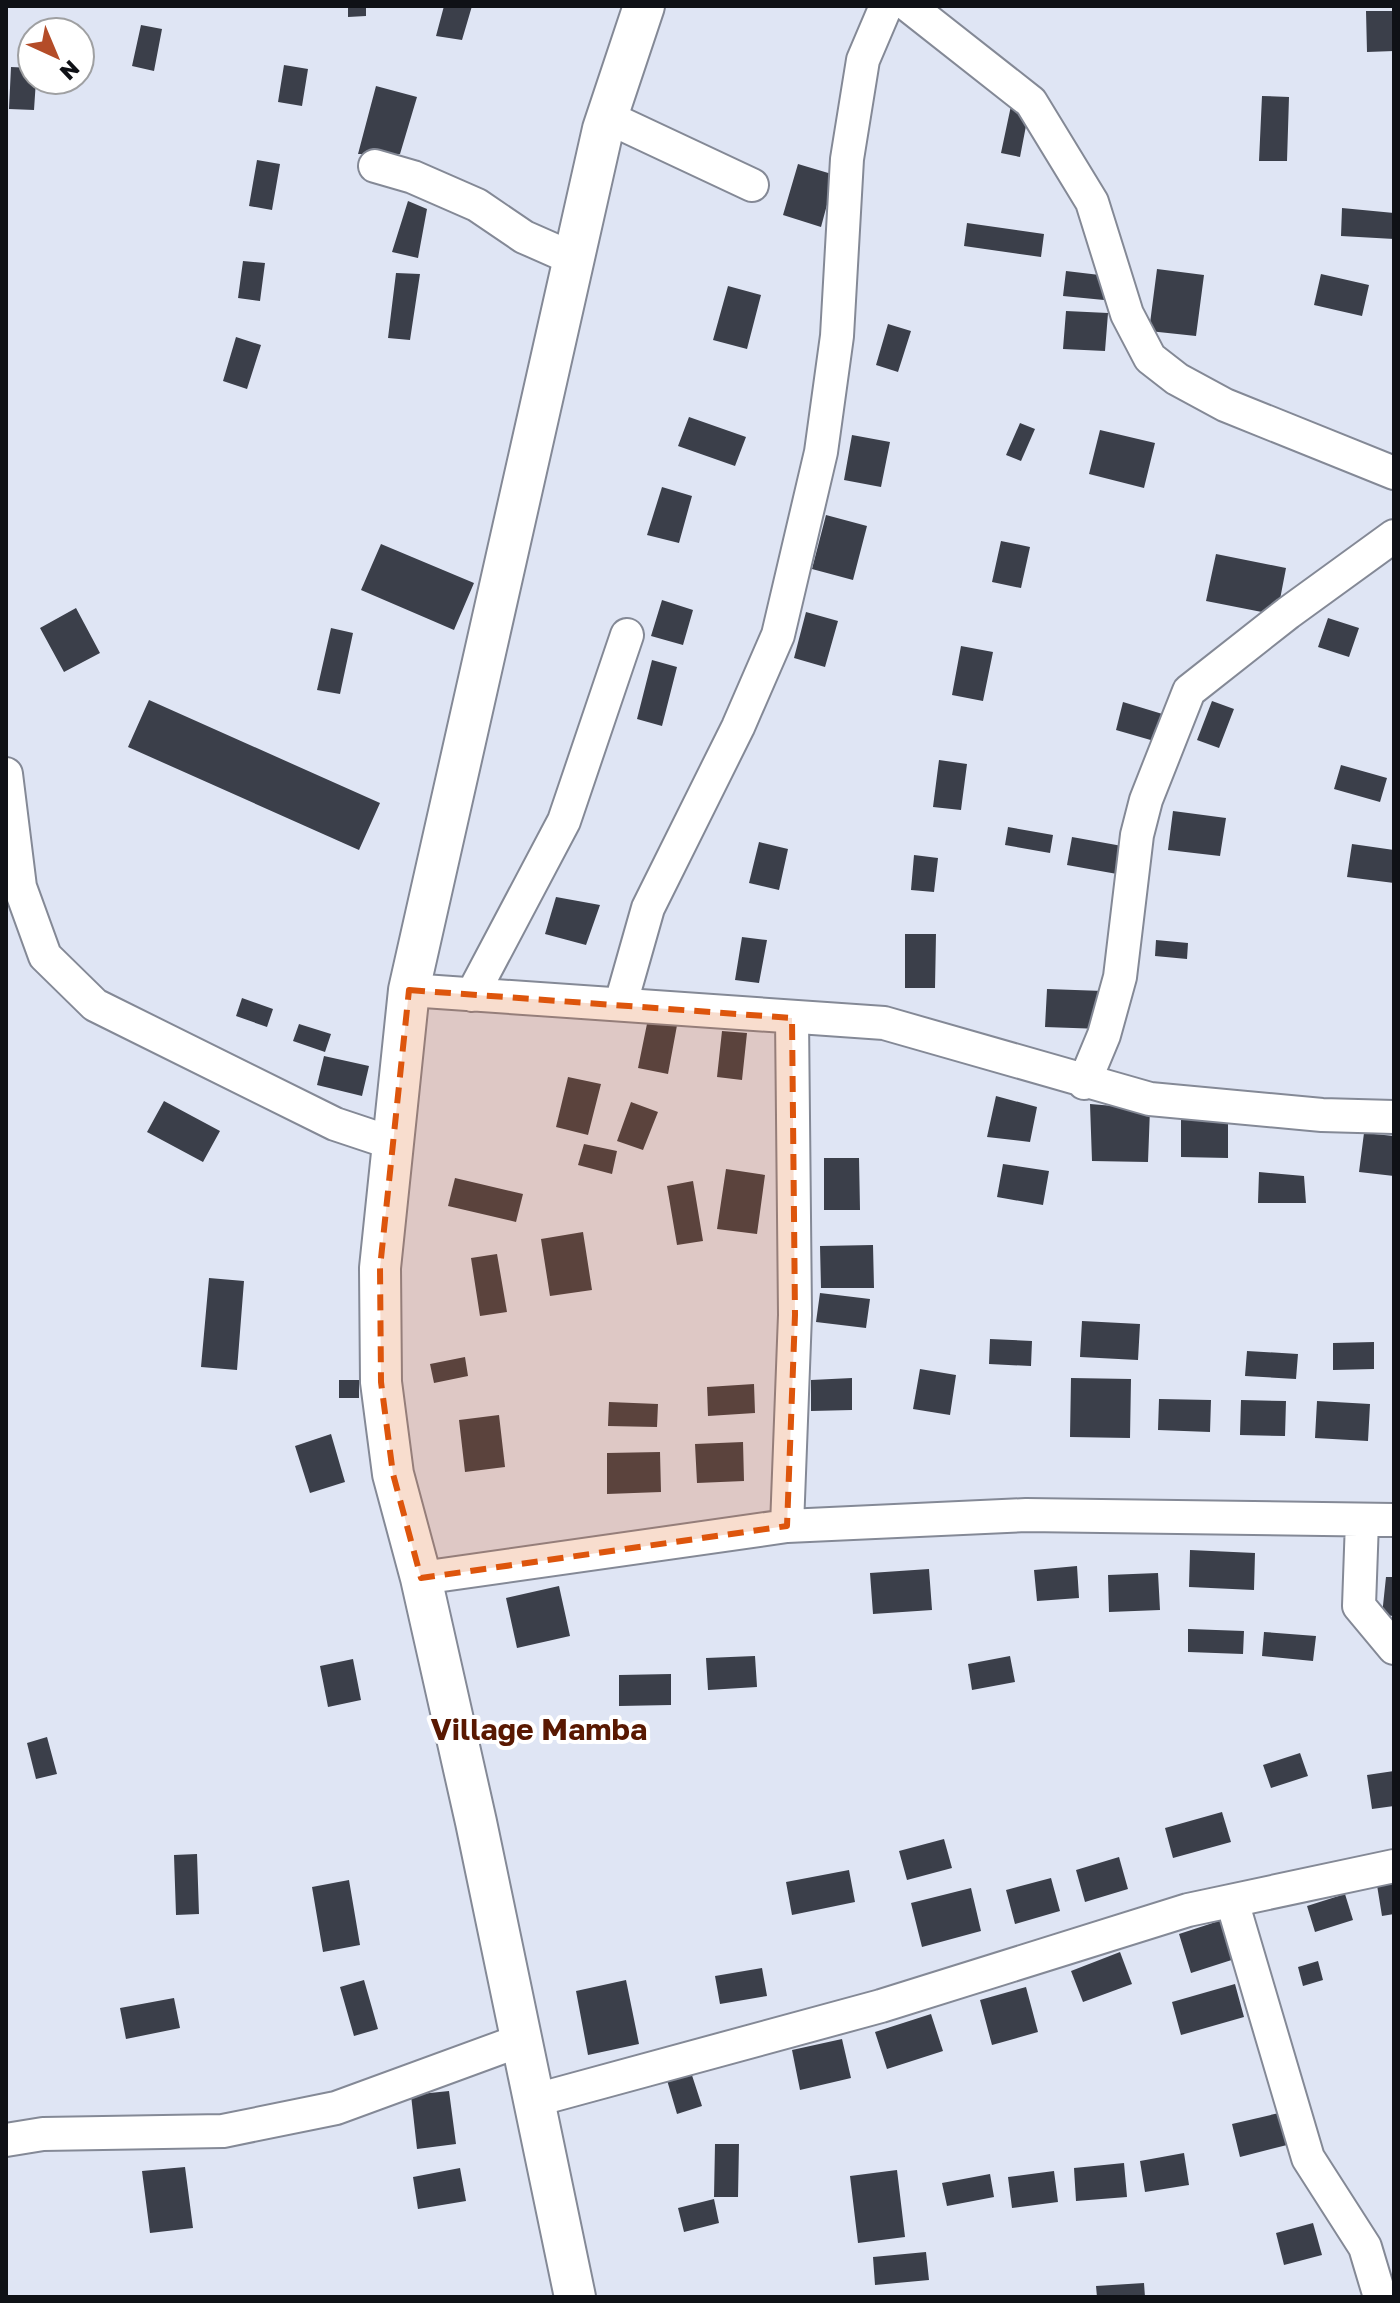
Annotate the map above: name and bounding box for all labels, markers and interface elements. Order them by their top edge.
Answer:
north arrow [16,16,96,96]
text: N [55,55,86,86]
district label: Village Mamba [431,1711,647,1747]

